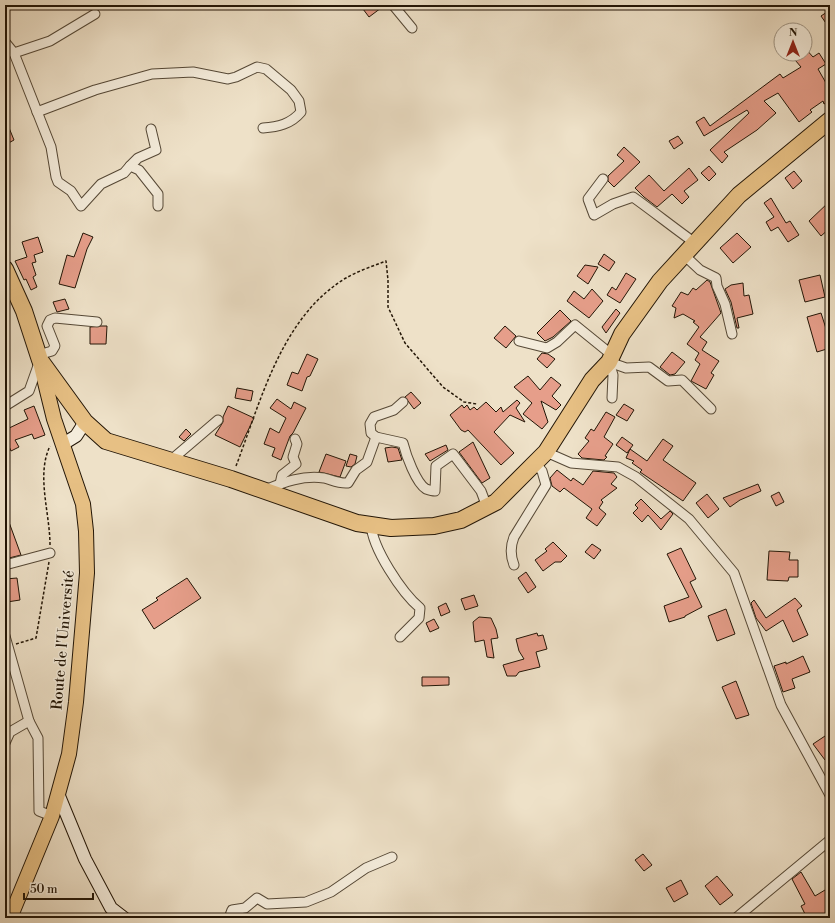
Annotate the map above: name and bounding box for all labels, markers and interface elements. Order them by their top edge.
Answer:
north arrow [773,22,813,62]
text: N [789,26,798,40]
street label: Route de l'Université [47,569,79,711]
scale bar [24,875,93,901]
text: 50 m [30,882,58,897]

